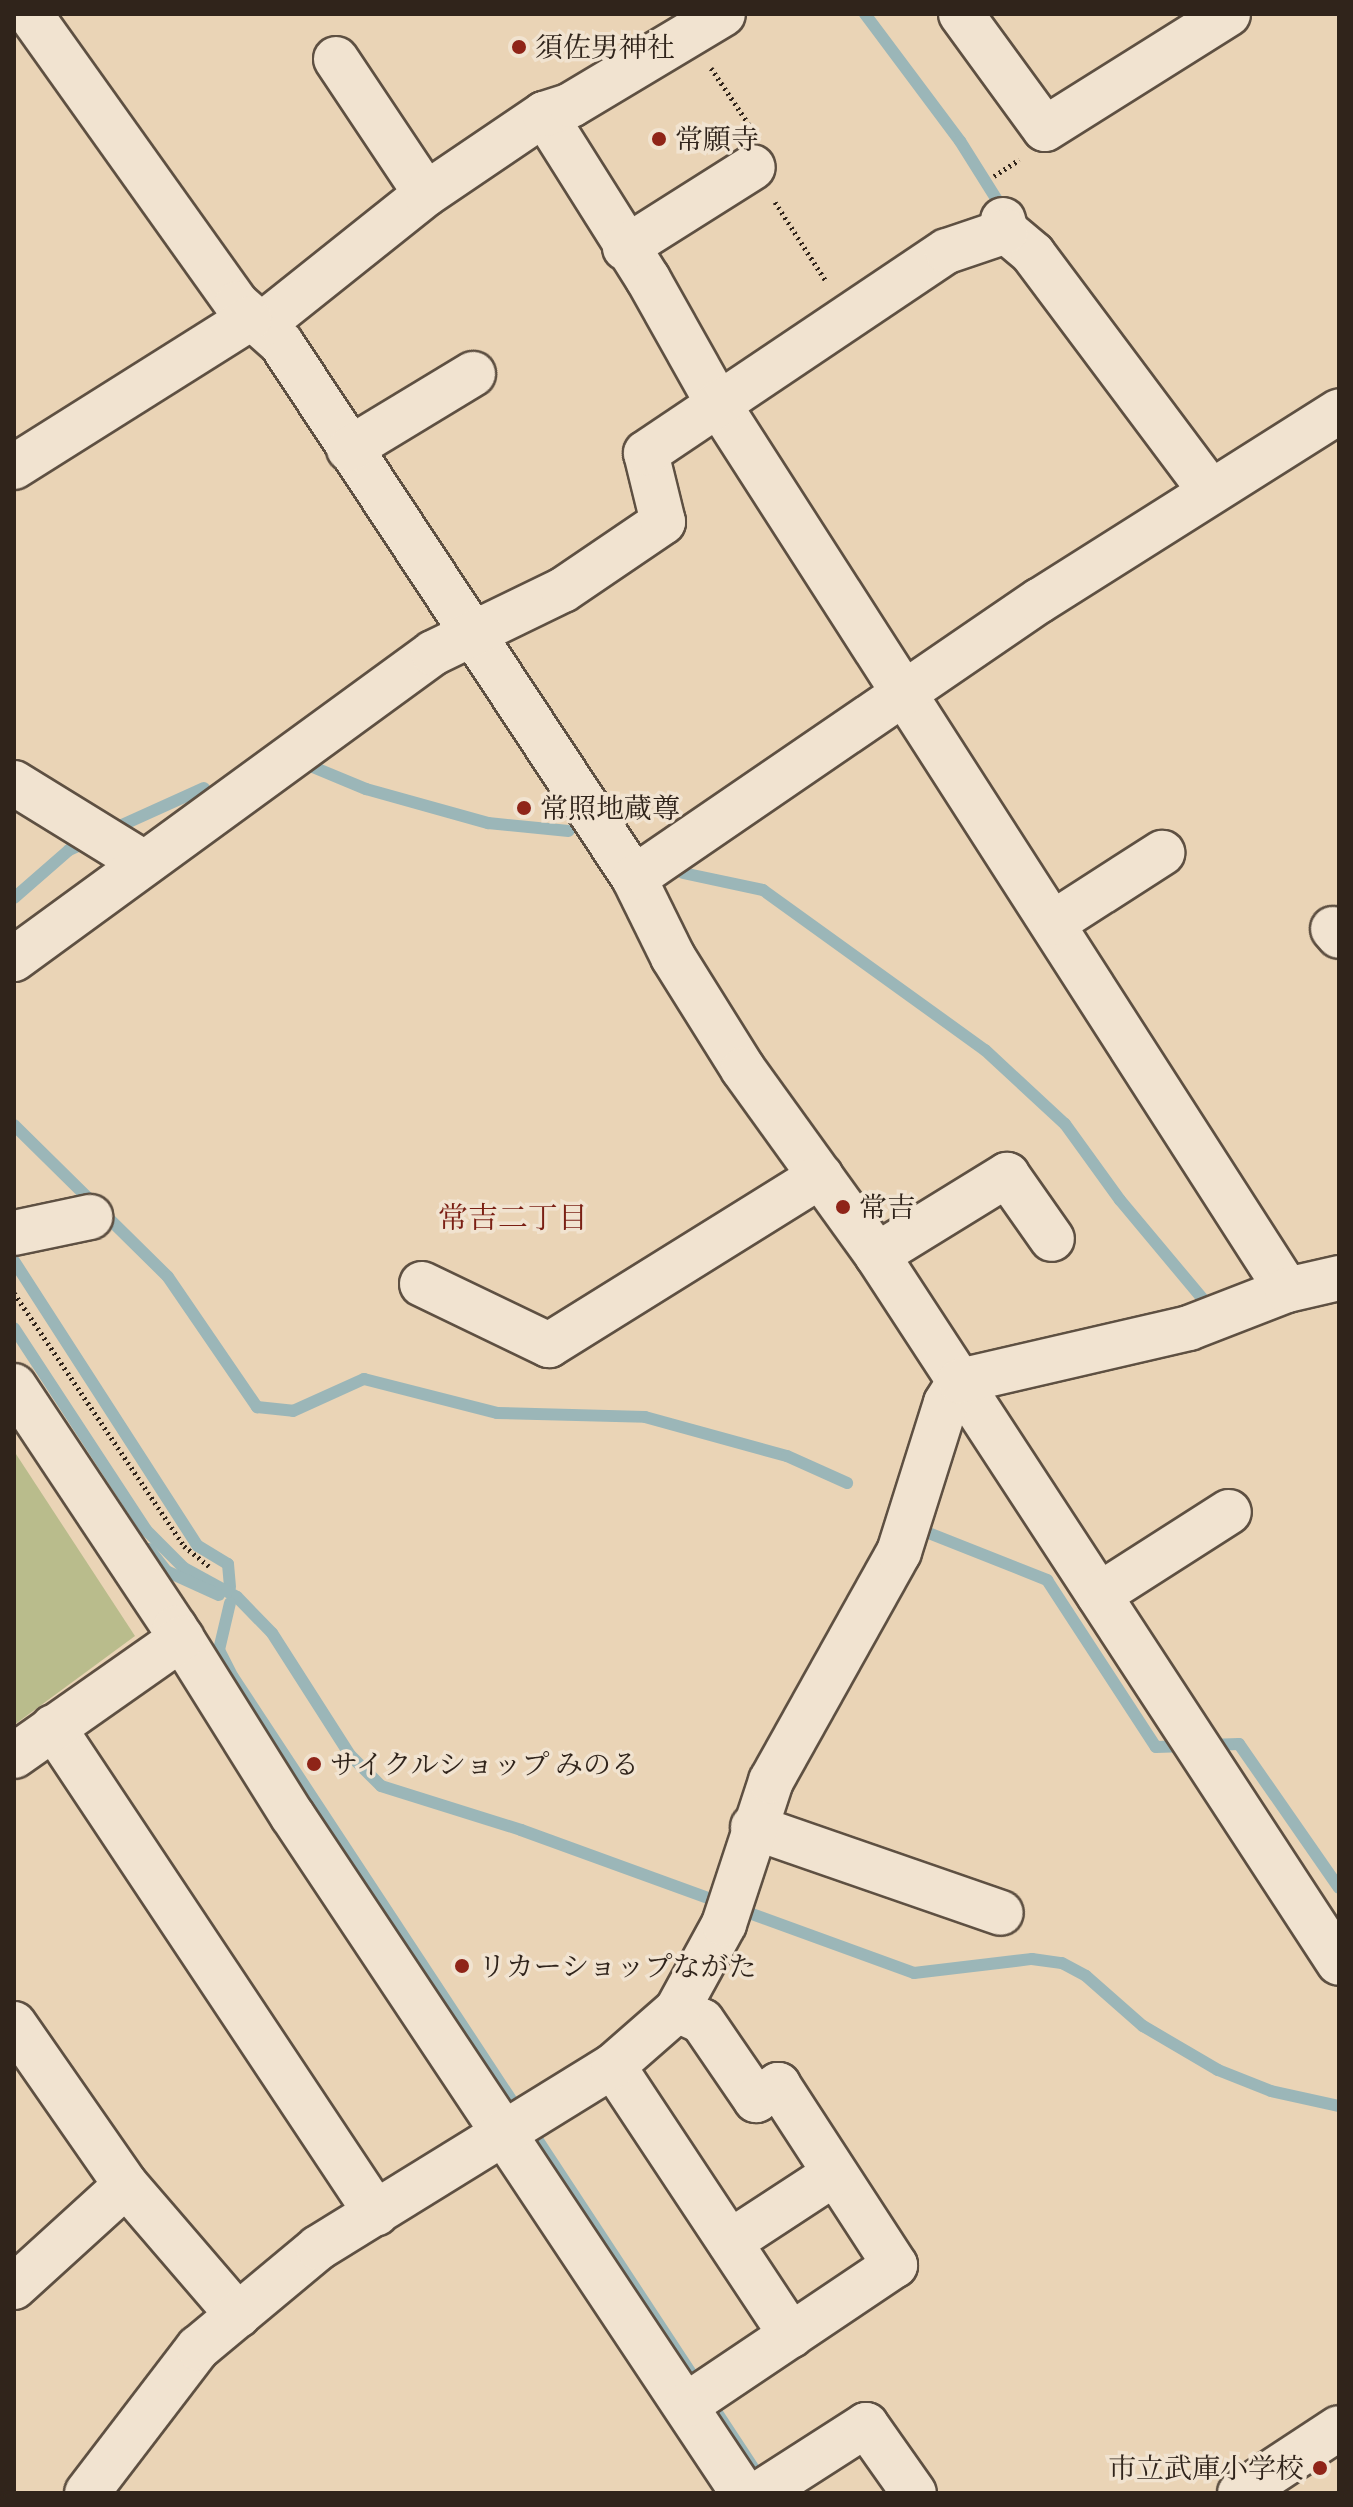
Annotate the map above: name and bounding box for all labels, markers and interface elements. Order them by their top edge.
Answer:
place label: 須佐男神社 [535,30,675,64]
marker: 須佐男神社 [510,38,528,56]
place label: 常願寺 [675,122,759,156]
marker: 常願寺 [650,130,668,148]
place label: 常照地蔵尊 [540,791,680,825]
marker: 常照地蔵尊 [515,799,533,817]
place label: 常吉 [859,1190,915,1224]
marker: 常吉 [834,1198,852,1216]
district label: 常吉二丁目 [438,1200,588,1236]
place label: サイクルショップ みのる [330,1747,644,1781]
marker: サイクルショップ みのる [305,1755,323,1773]
place label: リカーショップながた [478,1949,758,1983]
marker: リカーショップながた [453,1957,471,1975]
place label: 市立武庫小学校 [1108,2451,1304,2485]
marker: 市立武庫小学校 [1311,2459,1329,2477]

